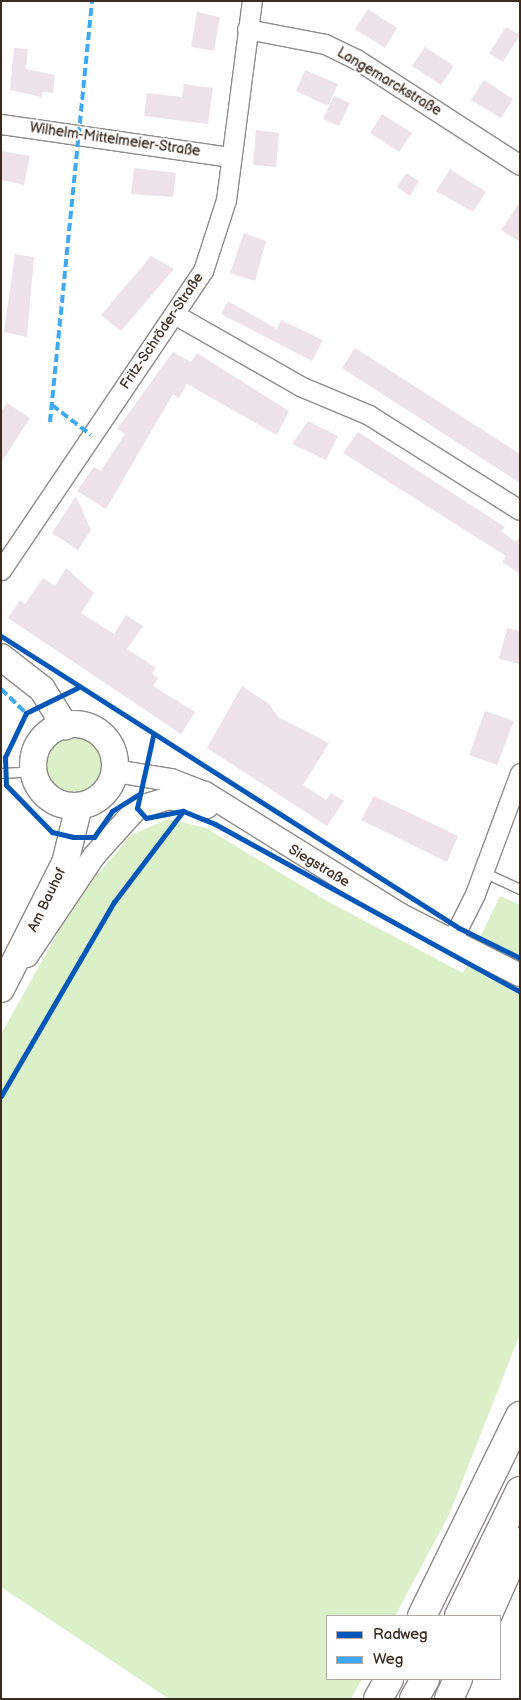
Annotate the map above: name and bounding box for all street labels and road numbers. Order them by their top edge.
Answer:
street label: Langemarckstraße [334,44,444,120]
street label: Wilhelm-Mittelmeier-Straße [29,120,201,160]
street label: Fritz-Schröder-Straße [117,270,207,392]
street label: Siegstraße [285,841,353,891]
street label: Am Bauhof [24,865,70,935]

